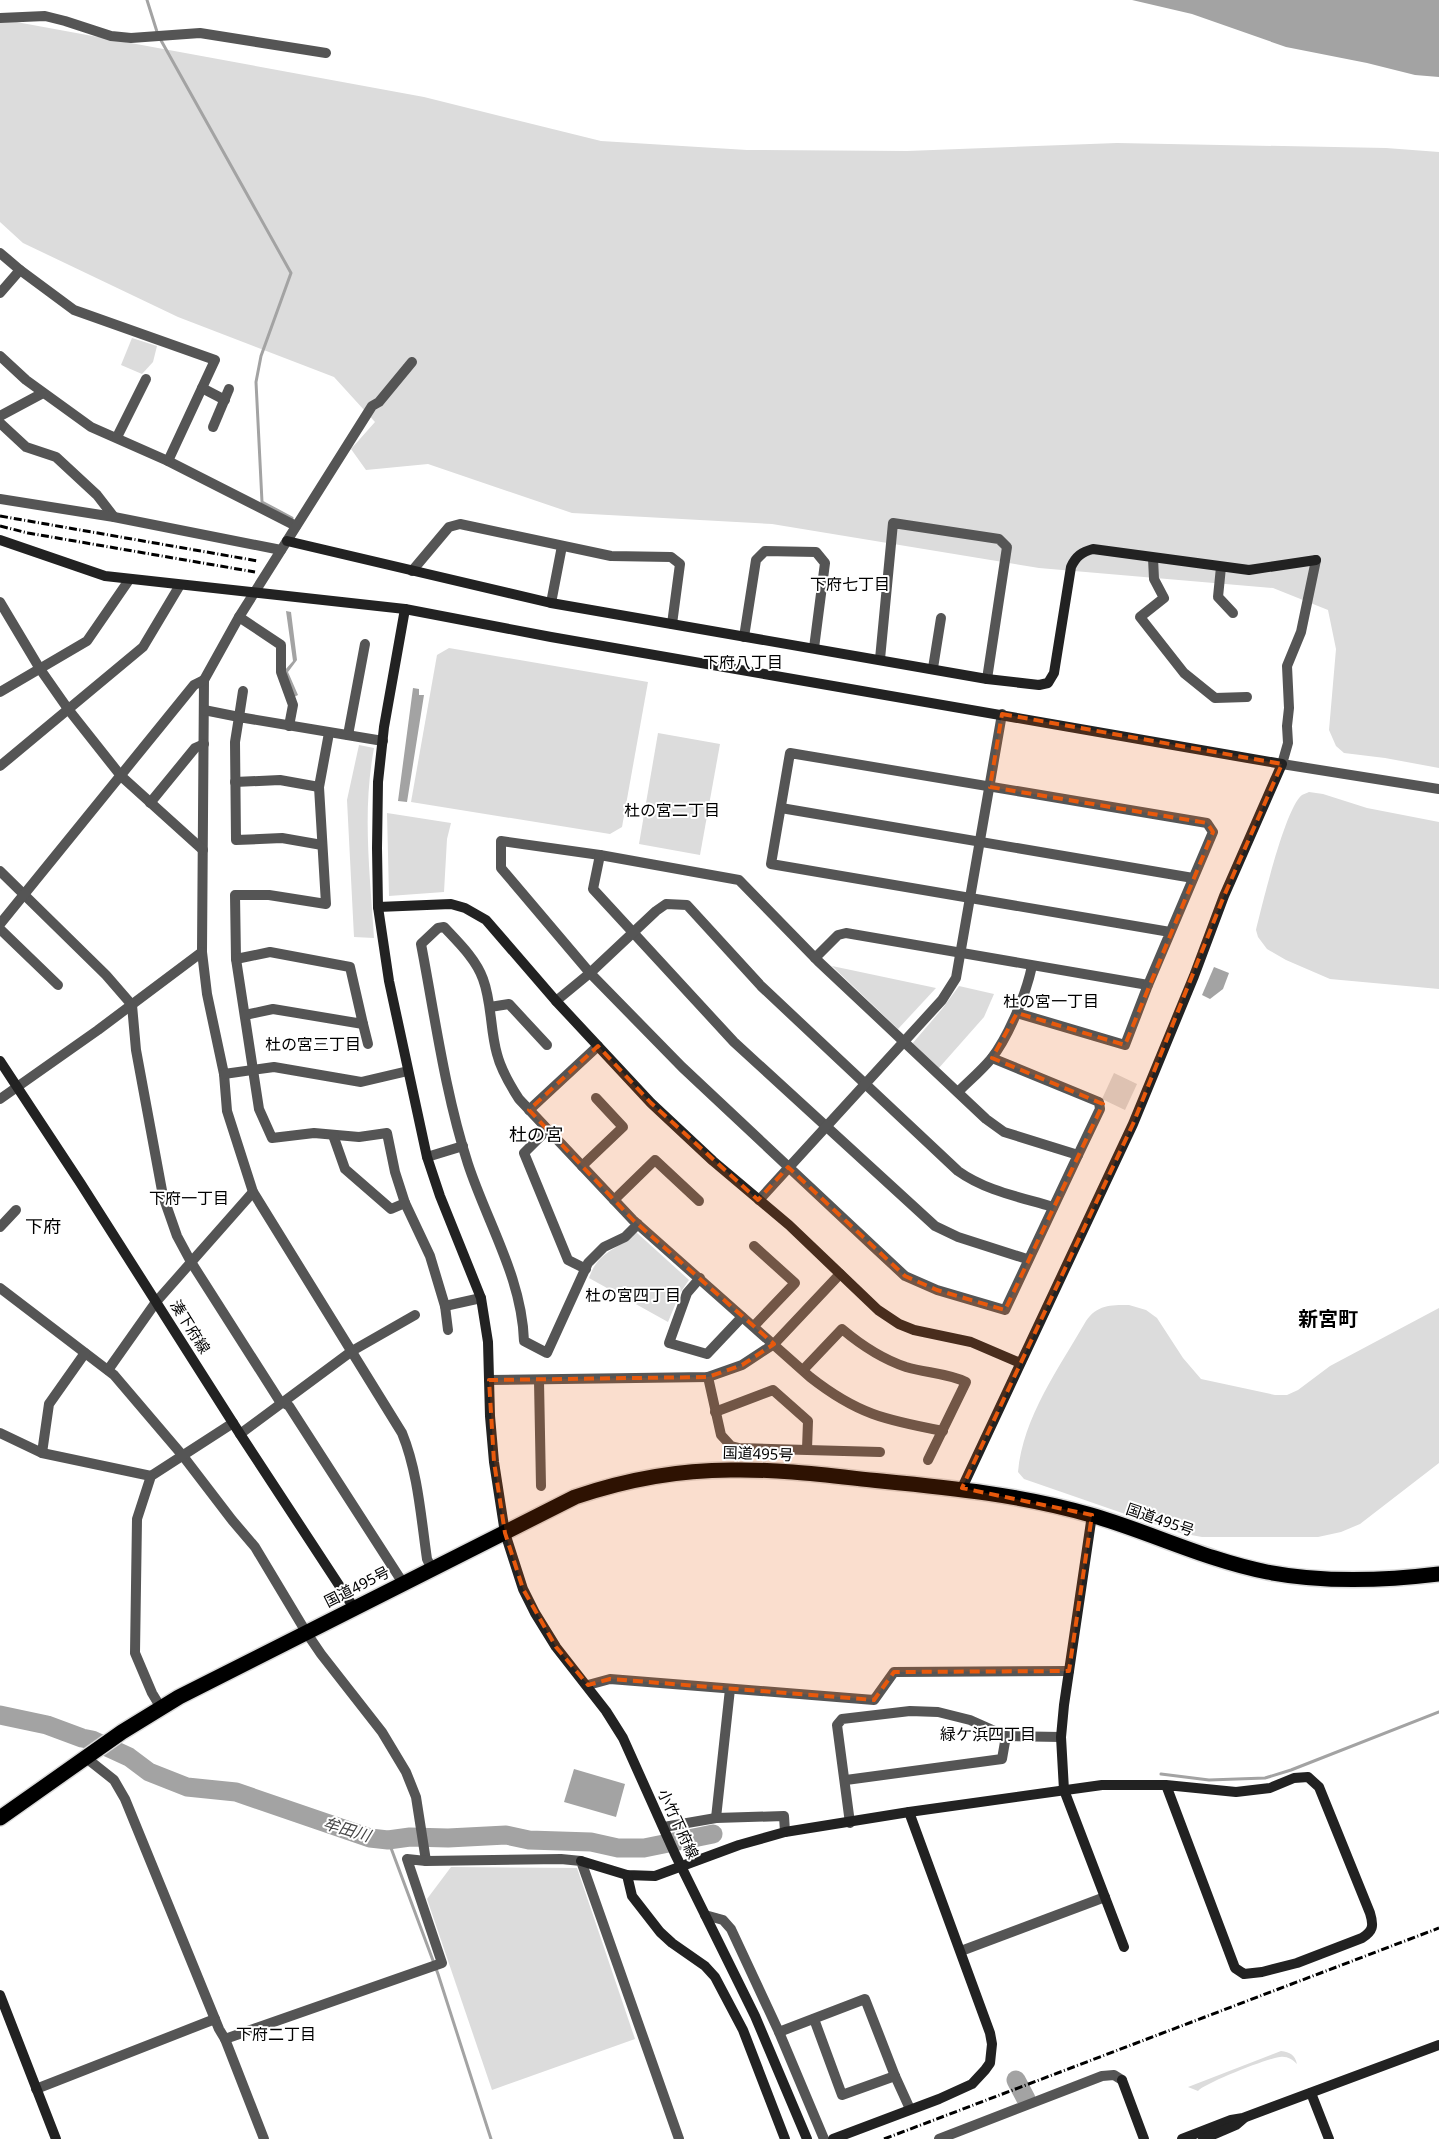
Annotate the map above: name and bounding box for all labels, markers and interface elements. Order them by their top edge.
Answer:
district label: 下府七丁目 [810,573,890,595]
district label: 下府八丁目 [703,651,783,673]
district label: 杜の宮二丁目 [624,799,720,821]
district label: 杜の宮一丁目 [1003,990,1099,1012]
district label: 杜の宮三丁目 [265,1033,361,1055]
district label: 杜の宮 [509,1122,563,1146]
district label: 下府一丁目 [149,1187,229,1209]
district label: 下府 [25,1214,61,1238]
district label: 杜の宮四丁目 [585,1284,681,1306]
street label: 湊下府線 [166,1296,215,1357]
district label: 新宮町 [1298,1305,1358,1332]
street label: 国道495号 [722,1442,794,1464]
street label: 国道495号 [1124,1498,1197,1540]
street label: 国道495号 [320,1561,393,1611]
district label: 緑ケ浜四丁目 [940,1723,1036,1745]
street label: 小竹下府線 [654,1785,704,1862]
water label: 牟田川 [321,1811,375,1847]
district label: 下府二丁目 [236,2023,316,2045]

